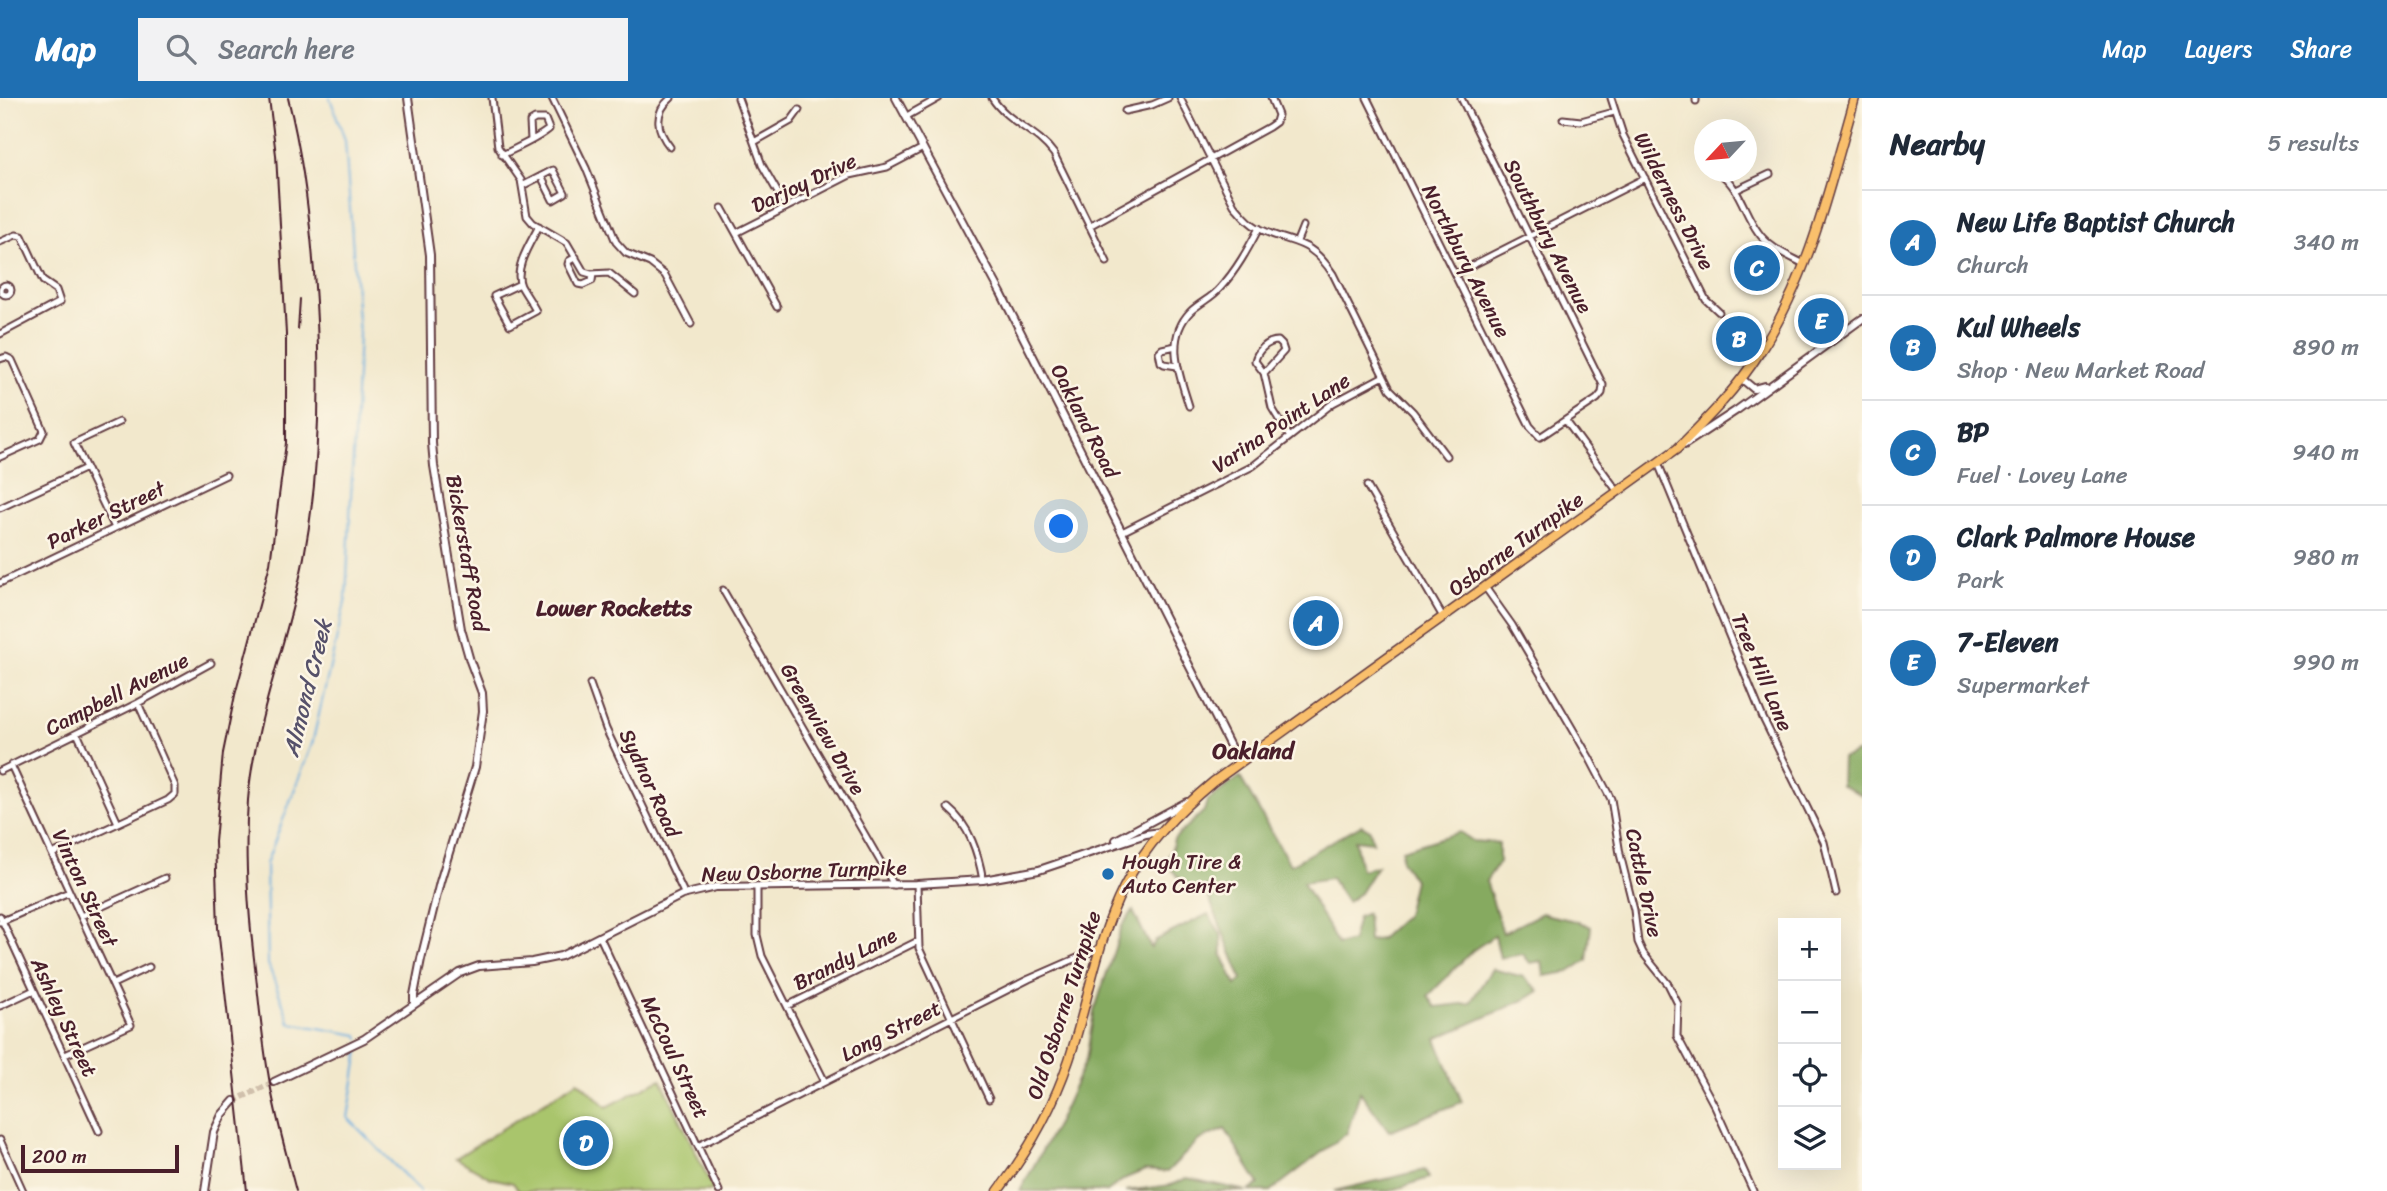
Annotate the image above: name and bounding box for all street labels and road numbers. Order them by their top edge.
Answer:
street label: Wilderness Drive [1623,125,1725,277]
street label: Darjoy Drive [745,142,863,224]
street label: Southbury Avenue [1493,152,1603,320]
street label: Northbury Avenue [1411,177,1521,345]
street label: Oakland Road [1040,357,1131,487]
street label: Varina Point Lane [1204,362,1358,484]
street label: Parker Street [40,469,173,560]
street label: Bickerstaff Road [435,472,500,636]
street label: Osborne Turnpike [1440,481,1593,607]
street label: Tree Hill Lane [1720,607,1804,738]
street label: Campbell Avenue [38,641,196,747]
street label: Greenview Drive [770,656,876,802]
street label: Sydnor Road [608,722,693,845]
street label: Vinton Street [41,823,130,955]
street label: Cattle Drive [1614,825,1674,941]
street label: New Osborne Turnpike [701,848,907,894]
street label: Old Osborne Turnpike [1016,905,1113,1104]
street label: Brandy Lane [786,916,904,1002]
street label: Ashley Street [19,950,108,1083]
street label: McCoul Street [630,989,720,1125]
street label: Long Street [834,989,948,1073]

